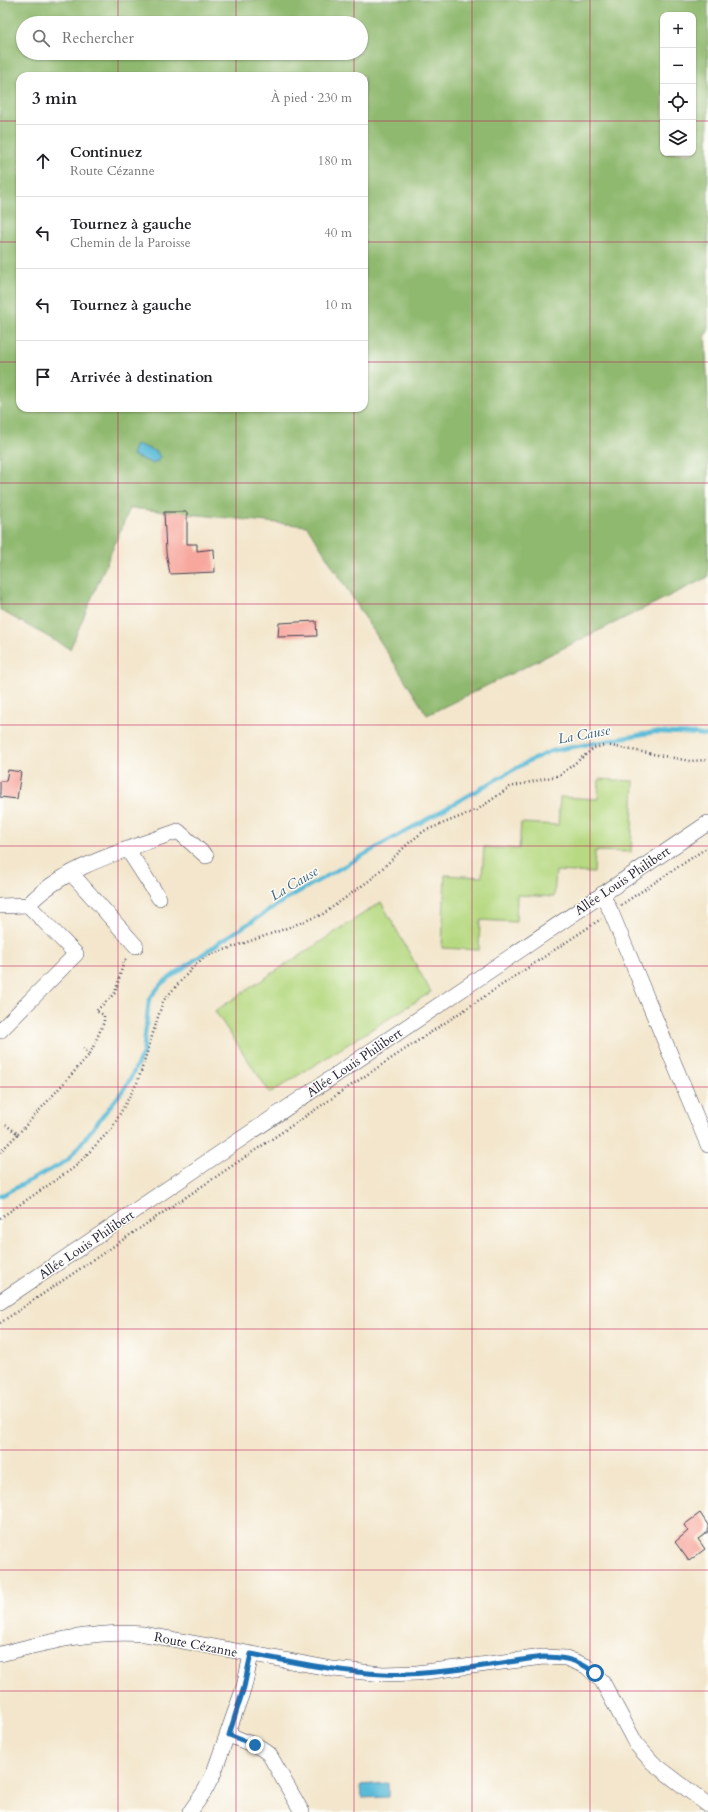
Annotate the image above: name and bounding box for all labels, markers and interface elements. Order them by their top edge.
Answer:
map controls [660,12,696,156]
button: + [660,12,696,48]
search box [16,16,368,60]
icon: search [30,27,52,49]
text: Rechercher [62,28,134,48]
button: − [660,48,696,84]
button: locate [660,84,696,120]
text: 3 min [32,87,77,110]
text: À pied · 230 m [271,89,352,107]
button: layers [660,120,696,156]
text: Continuez [70,142,142,162]
icon: ahead [32,150,54,172]
text: 180 m [318,152,352,170]
text: Route Cézanne [70,162,155,180]
text: Tournez à gauche [70,214,192,234]
icon: left [32,222,54,244]
text: 40 m [324,224,352,242]
text: Chemin de la Paroisse [70,234,191,252]
icon: left [32,294,54,316]
text: Tournez à gauche [70,295,192,315]
text: 10 m [324,296,352,314]
icon: arrive [32,366,54,388]
text: Arrivée à destination [70,367,213,387]
water label: La Cause [556,720,612,748]
street label: Allée Louis Philibert [571,842,674,920]
water label: La Cause [267,861,322,905]
street label: Allée Louis Philibert [303,1024,406,1102]
street label: Allée Louis Philibert [35,1206,138,1284]
street label: Route Cézanne [153,1628,239,1662]
route start [586,1664,604,1682]
route end [246,1736,264,1754]

